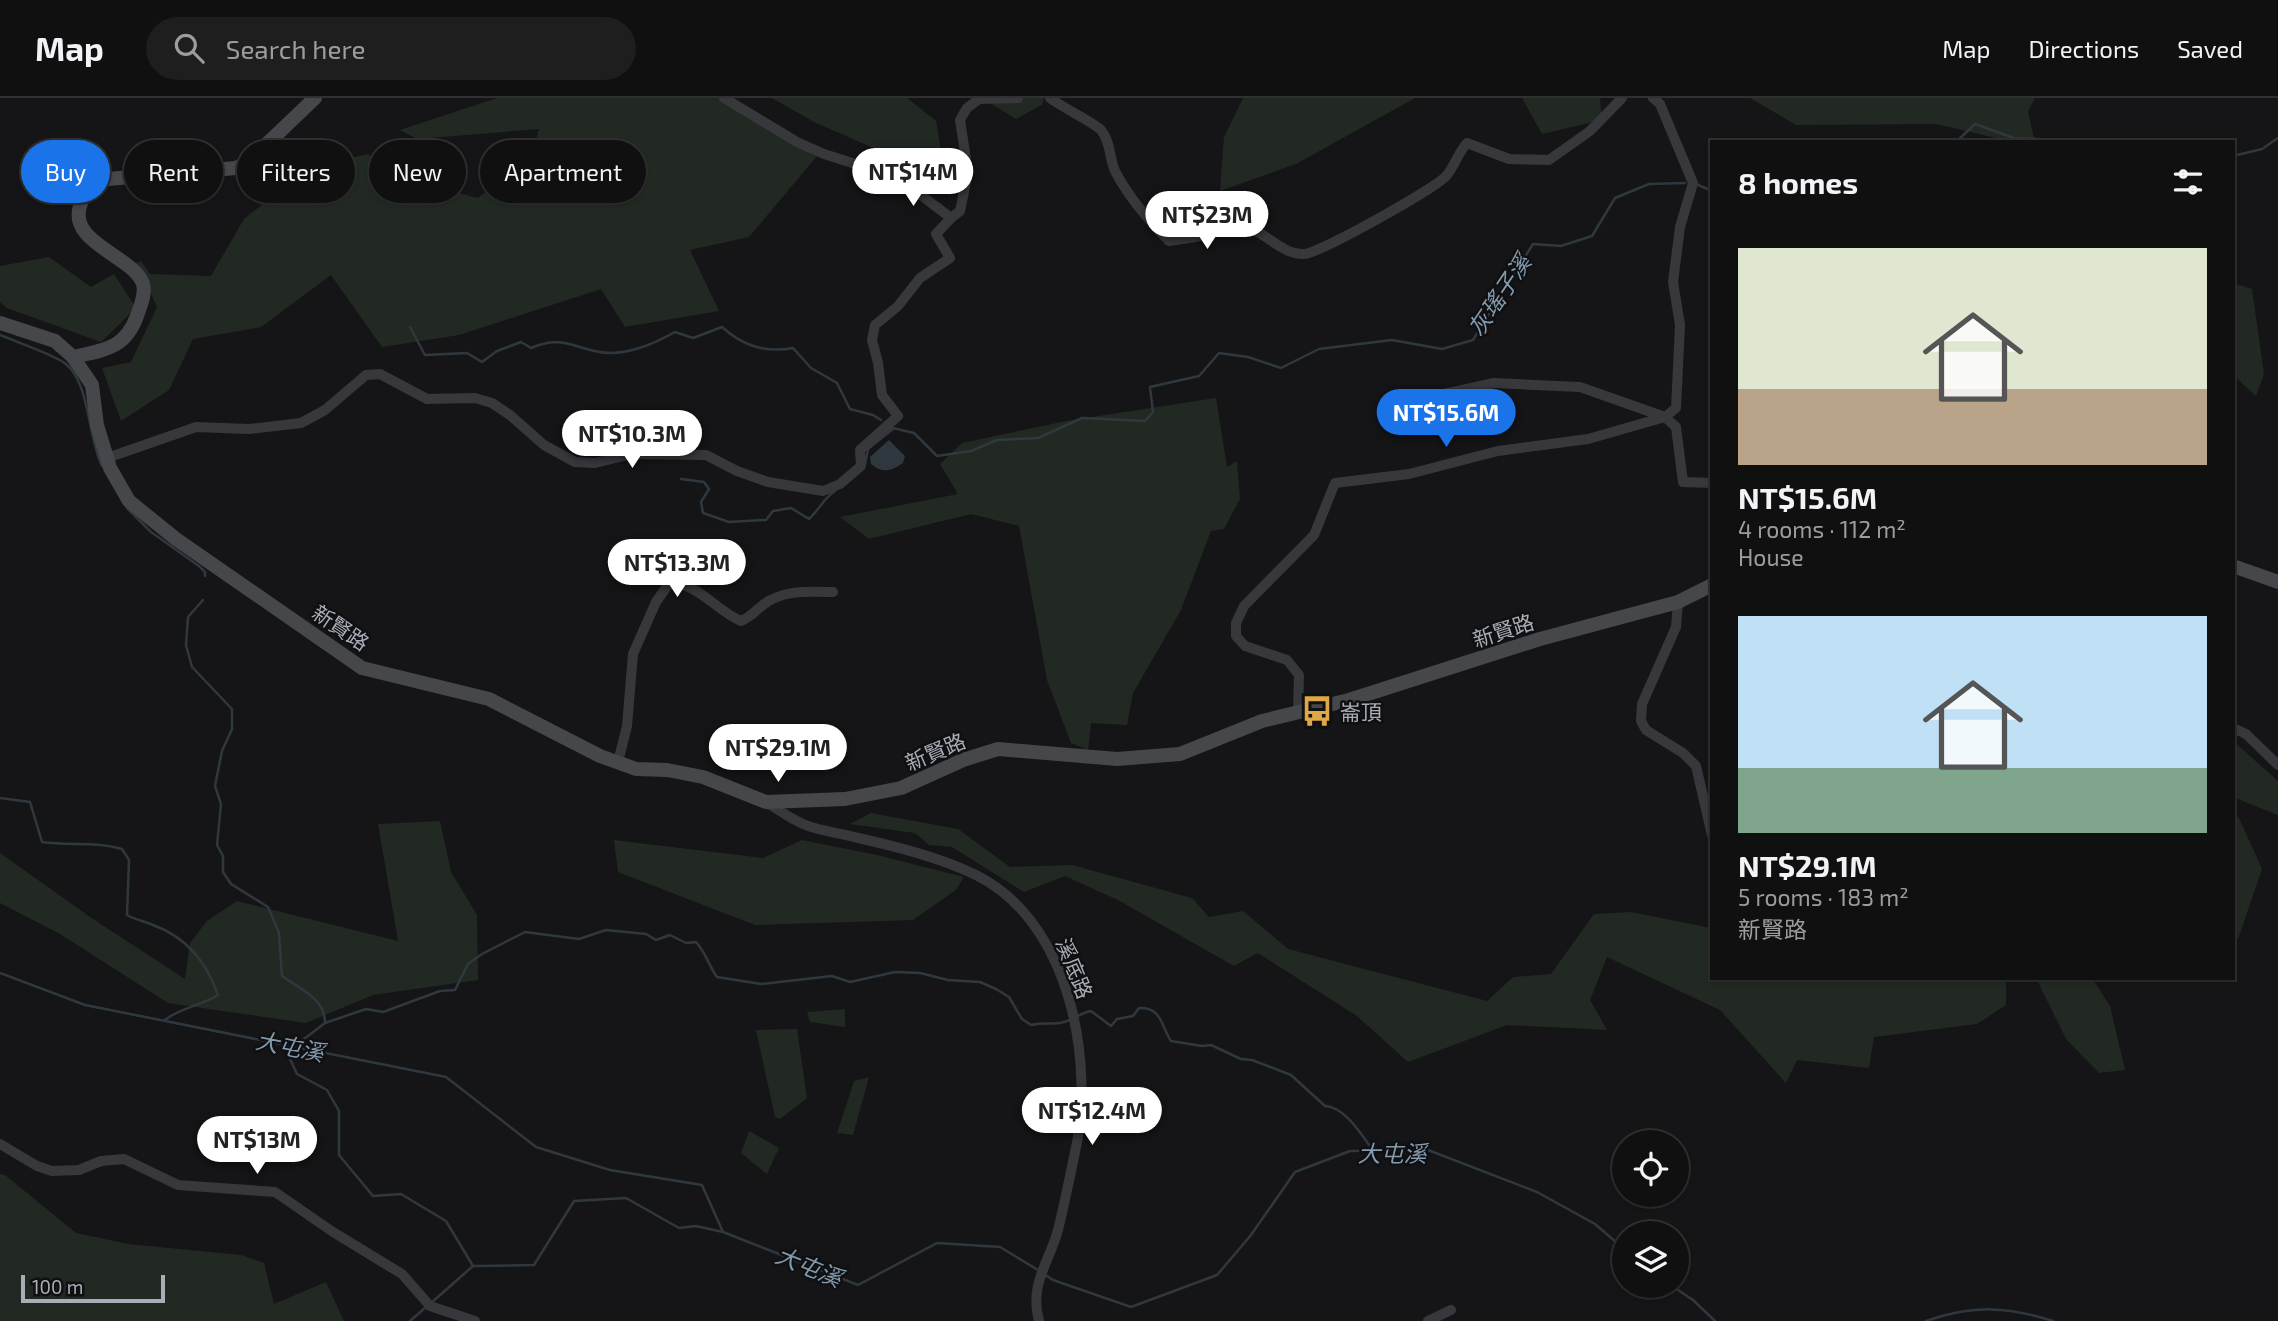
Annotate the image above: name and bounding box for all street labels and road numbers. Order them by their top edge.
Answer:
street label: 新賢路 [308,599,374,655]
street label: 新賢路 [1469,608,1537,652]
street label: 新賢路 [901,727,969,775]
street label: 溪底路 [1052,934,1098,1002]

